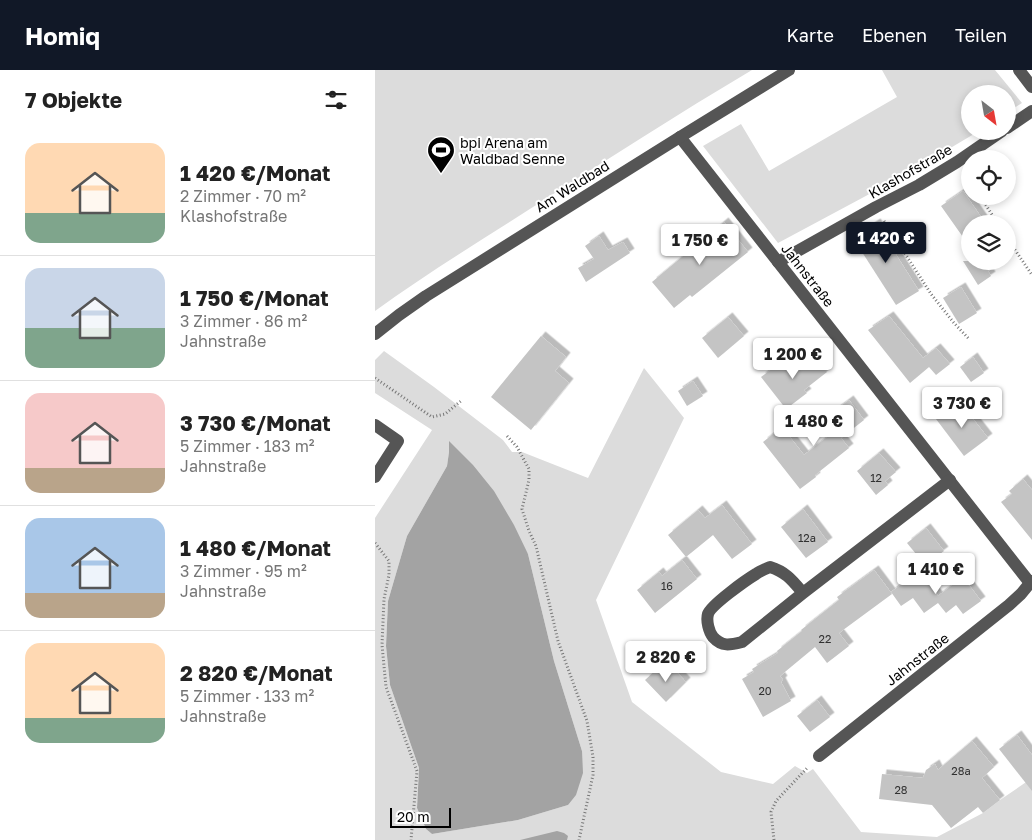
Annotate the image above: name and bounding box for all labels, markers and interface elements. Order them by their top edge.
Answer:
text: Homiq [25,21,100,50]
text: Karte [787,24,834,46]
text: Ebenen [862,24,927,46]
text: Teilen [955,24,1007,46]
north arrow [961,85,1016,140]
map controls [961,85,1016,270]
icon: filters [322,86,350,114]
text: 7 Objekte [25,87,122,113]
place label: bpi Arena am Waldbad Senne [460,134,565,167]
sports icon: bpi Arena am Waldbad Senne [426,135,456,174]
street label: Klashofstraße [865,140,955,202]
button: locate [961,150,1016,205]
street label: Am Waldbad [532,156,612,216]
text: 1 420 €/Monat [180,160,330,186]
icon: home [65,163,125,223]
text: 2 Zimmer · 70 m² [180,186,306,206]
text: Klashofstraße [180,206,287,226]
button: layers [961,215,1016,270]
pin: 1 420 € [840,222,932,264]
pin: 1 750 € [654,224,746,266]
text: 1 420 € [857,228,915,248]
text: 1 750 € [672,230,728,250]
street label: Jahnstraße [778,240,838,310]
text: 1 750 €/Monat [180,285,329,311]
icon: home [65,288,125,348]
text: 3 Zimmer · 86 m² [180,311,307,331]
text: Jahnstraße [180,331,266,351]
pin: 1 200 € [747,338,839,380]
text: 1 200 € [764,344,822,364]
pin: 3 730 € [916,386,1008,429]
text: 3 730 € [933,393,991,413]
pin: 1 480 € [768,404,860,447]
text: 3 730 €/Monat [180,410,331,436]
text: 1 480 € [785,411,843,431]
icon: home [65,413,125,473]
text: 5 Zimmer · 183 m² [180,436,315,456]
text: Jahnstraße [180,456,266,476]
house number: 12 [870,471,882,484]
house number: 12a [798,531,816,544]
text: 1 480 €/Monat [180,535,331,561]
icon: home [65,538,125,598]
pin: 1 410 € [890,552,982,595]
text: 1 410 € [908,559,964,579]
text: 3 Zimmer · 95 m² [180,561,307,581]
house number: 16 [661,579,673,592]
text: Jahnstraße [180,581,266,601]
street label: Jahnstraße [882,629,952,689]
house number: 22 [819,632,831,645]
pin: 2 820 € [620,640,712,683]
text: 2 820 € [636,647,696,667]
text: 2 820 €/Monat [180,660,333,686]
icon: home [65,663,125,723]
house number: 20 [758,684,772,697]
text: 5 Zimmer · 133 m² [180,686,314,706]
text: Jahnstraße [180,706,266,726]
house number: 28a [951,764,971,777]
house number: 28 [894,783,908,796]
scale bar [390,805,451,828]
text: 20 m [397,808,430,825]

